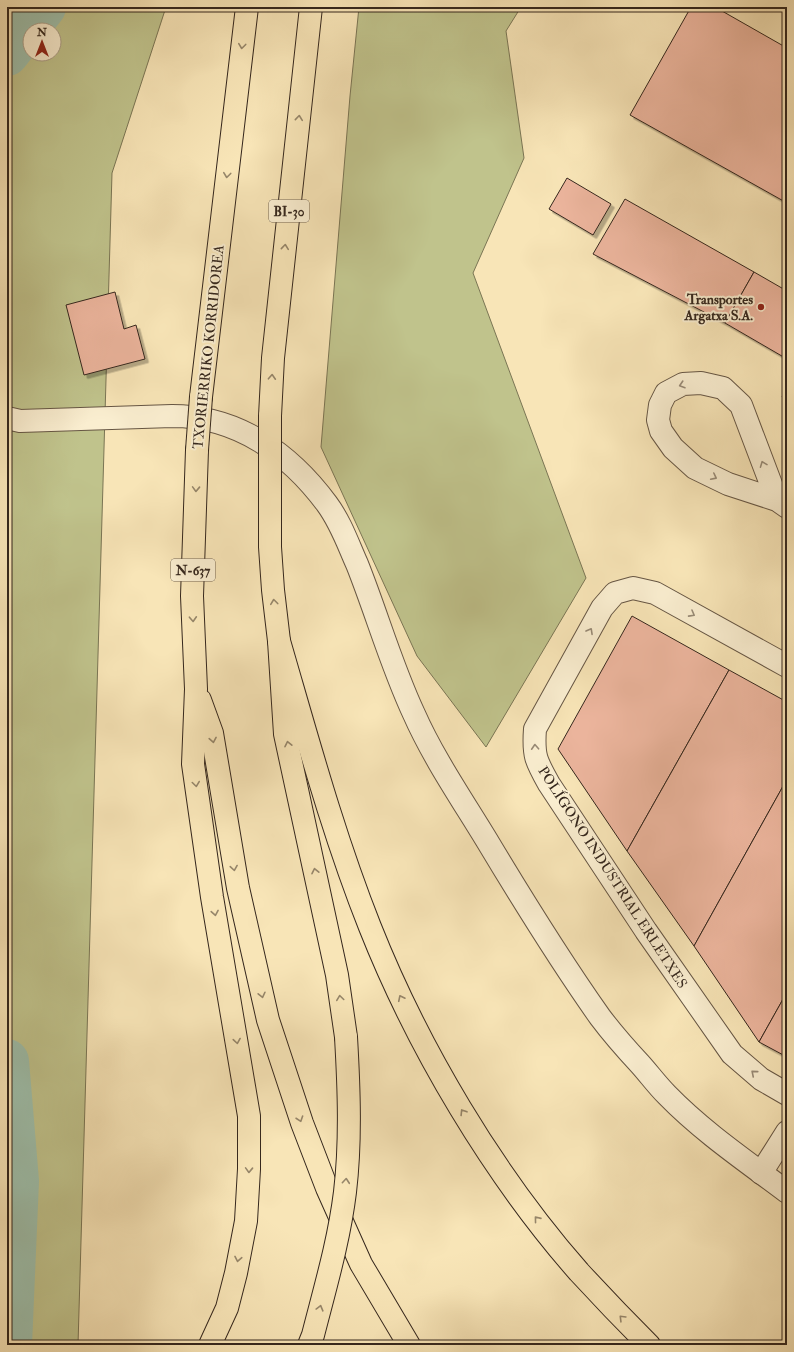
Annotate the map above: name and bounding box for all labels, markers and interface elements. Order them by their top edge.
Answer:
north arrow [22,22,62,62]
text: N [36,26,48,39]
one-way arrow [238,43,247,49]
one-way arrow [295,115,304,121]
one-way arrow [223,172,232,178]
road number: BI-30 [269,200,309,222]
street label: TXORIERRIKO KORRIDOREA [189,244,228,450]
one-way arrow [280,244,289,251]
place label: Transportes Argatxa S.A. [683,291,753,325]
marker: Transportes Argatxa S.A. [756,302,766,312]
one-way arrow [268,374,276,380]
one-way arrow [678,381,685,389]
one-way arrow [760,461,768,468]
one-way arrow [710,472,718,480]
one-way arrow [192,486,200,492]
road number: N-637 [171,559,215,581]
one-way arrow [270,599,279,605]
one-way arrow [688,609,695,616]
one-way arrow [189,616,198,622]
one-way arrow [585,628,592,635]
one-way arrow [208,736,217,743]
one-way arrow [284,741,292,747]
one-way arrow [530,744,539,750]
street label: POLÍGONO INDUSTRIAL ERLETXES [534,763,691,991]
one-way arrow [191,781,200,787]
one-way arrow [229,865,238,871]
one-way arrow [311,868,319,874]
one-way arrow [210,910,219,916]
one-way arrow [258,992,266,998]
one-way arrow [336,995,345,1001]
one-way arrow [399,995,406,1002]
one-way arrow [232,1038,241,1044]
one-way arrow [751,1071,759,1078]
one-way arrow [461,1109,468,1116]
one-way arrow [296,1115,304,1122]
one-way arrow [245,1167,253,1173]
one-way arrow [341,1177,350,1184]
one-way arrow [534,1217,541,1224]
one-way arrow [235,1256,243,1262]
one-way arrow [315,1305,324,1312]
one-way arrow [619,1315,627,1323]

